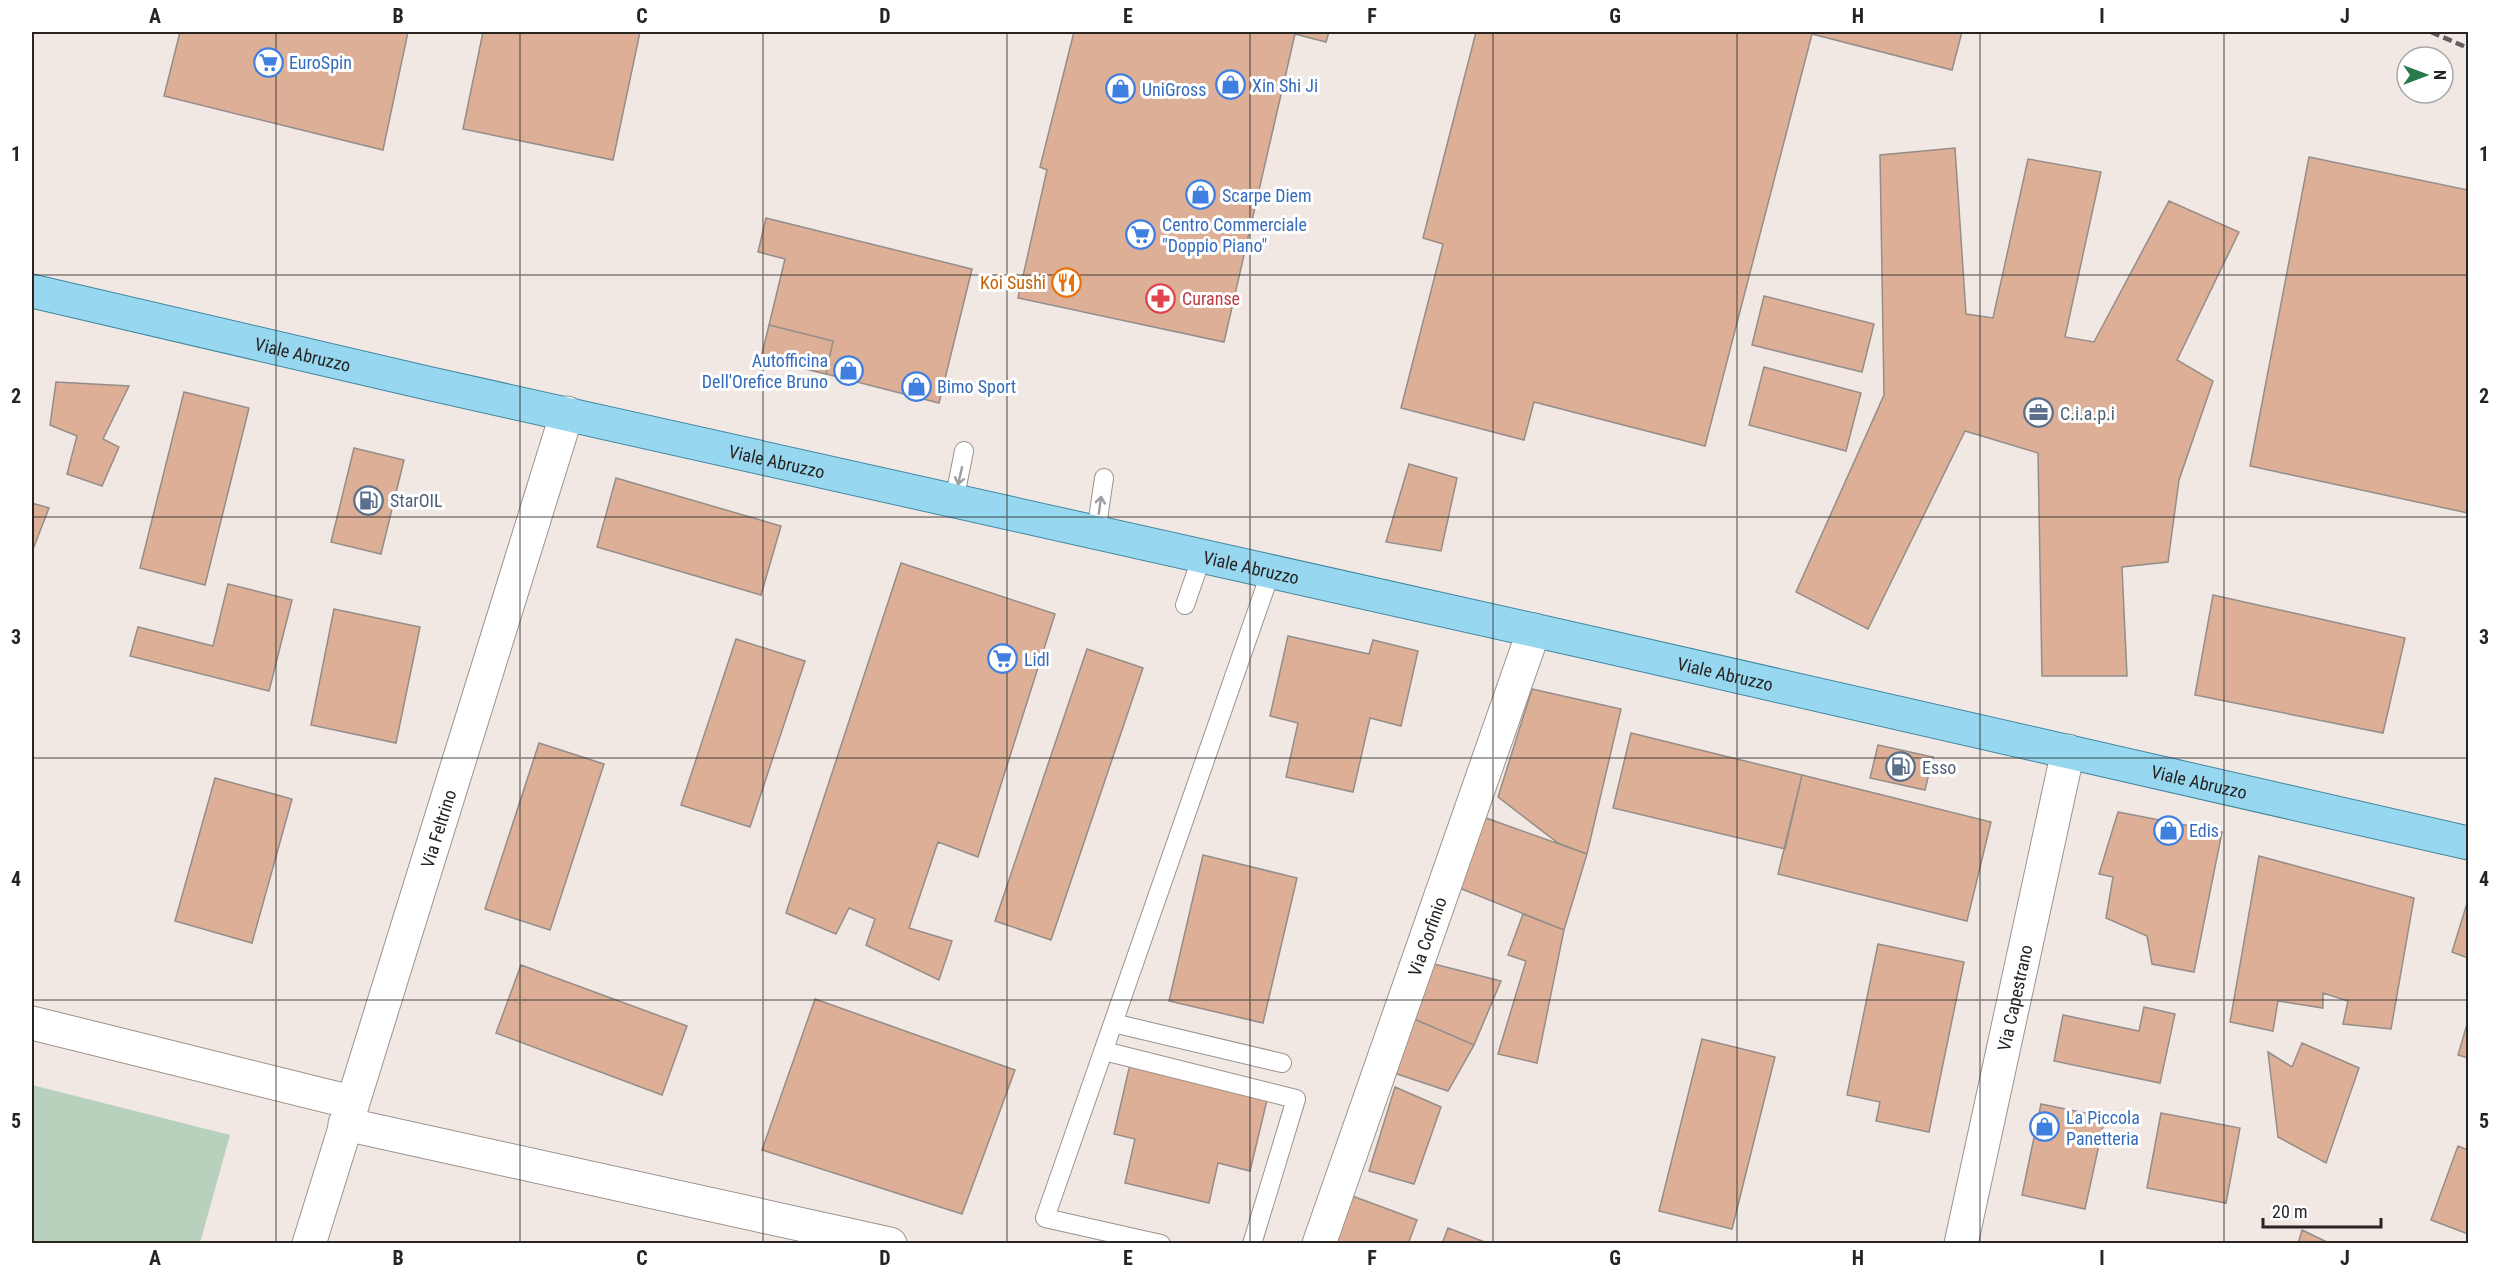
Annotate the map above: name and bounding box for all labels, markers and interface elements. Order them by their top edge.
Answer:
text: A [149,4,161,28]
text: B [392,4,404,28]
text: C [636,4,648,28]
text: D [879,4,891,28]
text: E [1123,4,1133,28]
text: F [1367,4,1377,28]
text: G [1609,4,1621,28]
text: H [1852,4,1864,28]
text: I [2099,4,2105,28]
text: J [2340,4,2350,28]
north arrow [2395,45,2455,105]
supermarket icon: EuroSpin [252,46,284,78]
place label: EuroSpin [289,52,352,73]
shop icon: Xin Shi Ji [1215,69,1247,101]
text: N [2430,70,2449,80]
shop icon: UniGross [1105,73,1137,105]
place label: Xin Shi Ji [1252,75,1318,96]
place label: UniGross [1142,79,1206,100]
text: 1 [11,142,21,166]
text: 1 [2479,142,2489,166]
shop icon: Scarpe Diem [1185,179,1217,211]
place label: Scarpe Diem [1222,185,1312,206]
place label: Centro Commerciale "Doppio Piano" [1162,214,1307,256]
supermarket icon: Centro Commerciale "Doppio Piano" [1125,218,1157,250]
restaurant icon: Koi Sushi [1051,266,1083,298]
place label: Koi Sushi [980,272,1046,293]
pharmacy icon: Curanse [1145,282,1177,314]
place label: Curanse [1182,288,1240,309]
street label: Viale Abruzzo [253,333,353,375]
place label: Autofficina Dell'Orefice Bruno [702,350,828,392]
shop icon: Autofficina Dell'Orefice Bruno [833,354,865,386]
shop icon: Bimo Sport [900,370,932,402]
place label: Bimo Sport [937,376,1016,397]
text: 2 [11,384,21,408]
text: 2 [2479,384,2489,408]
office icon: C.i.a.p.i [2023,397,2055,429]
place label: C.i.a.p.i [2060,403,2115,424]
street label: Viale Abruzzo [727,440,827,482]
one-way arrow [953,466,965,485]
fuel station icon: StarOIL [353,484,385,516]
place label: StarOIL [390,490,443,511]
one-way arrow [1094,496,1105,516]
street label: Viale Abruzzo [1201,546,1301,588]
text: 3 [11,625,21,649]
text: 3 [2479,625,2489,649]
supermarket icon: Lidl [987,643,1019,675]
place label: Lidl [1024,649,1050,670]
street label: Viale Abruzzo [1675,652,1775,695]
fuel station icon: Esso [1885,751,1917,783]
place label: Esso [1922,757,1956,778]
street label: Viale Abruzzo [2149,761,2249,803]
street label: Via Feltrino [416,787,460,870]
shop icon: Edis [2152,814,2184,846]
place label: Edis [2189,820,2219,841]
text: 4 [11,867,21,891]
text: 4 [2479,867,2489,891]
street label: Via Corfinio [1403,894,1450,979]
street label: Via Capestrano [1993,943,2036,1053]
place label: La Piccola Panetteria [2066,1107,2140,1149]
text: 5 [11,1109,21,1133]
text: 5 [2479,1109,2489,1133]
shop icon: La Piccola Panetteria [2029,1111,2061,1143]
scale bar [2263,1191,2382,1229]
text: 20 m [2272,1201,2307,1222]
text: A [149,1246,161,1270]
text: B [392,1246,404,1270]
text: C [636,1246,648,1270]
text: D [879,1246,891,1270]
text: E [1123,1246,1133,1270]
text: F [1367,1246,1377,1270]
text: G [1609,1246,1621,1270]
text: H [1852,1246,1864,1270]
text: I [2099,1246,2105,1270]
text: J [2340,1246,2350,1270]

